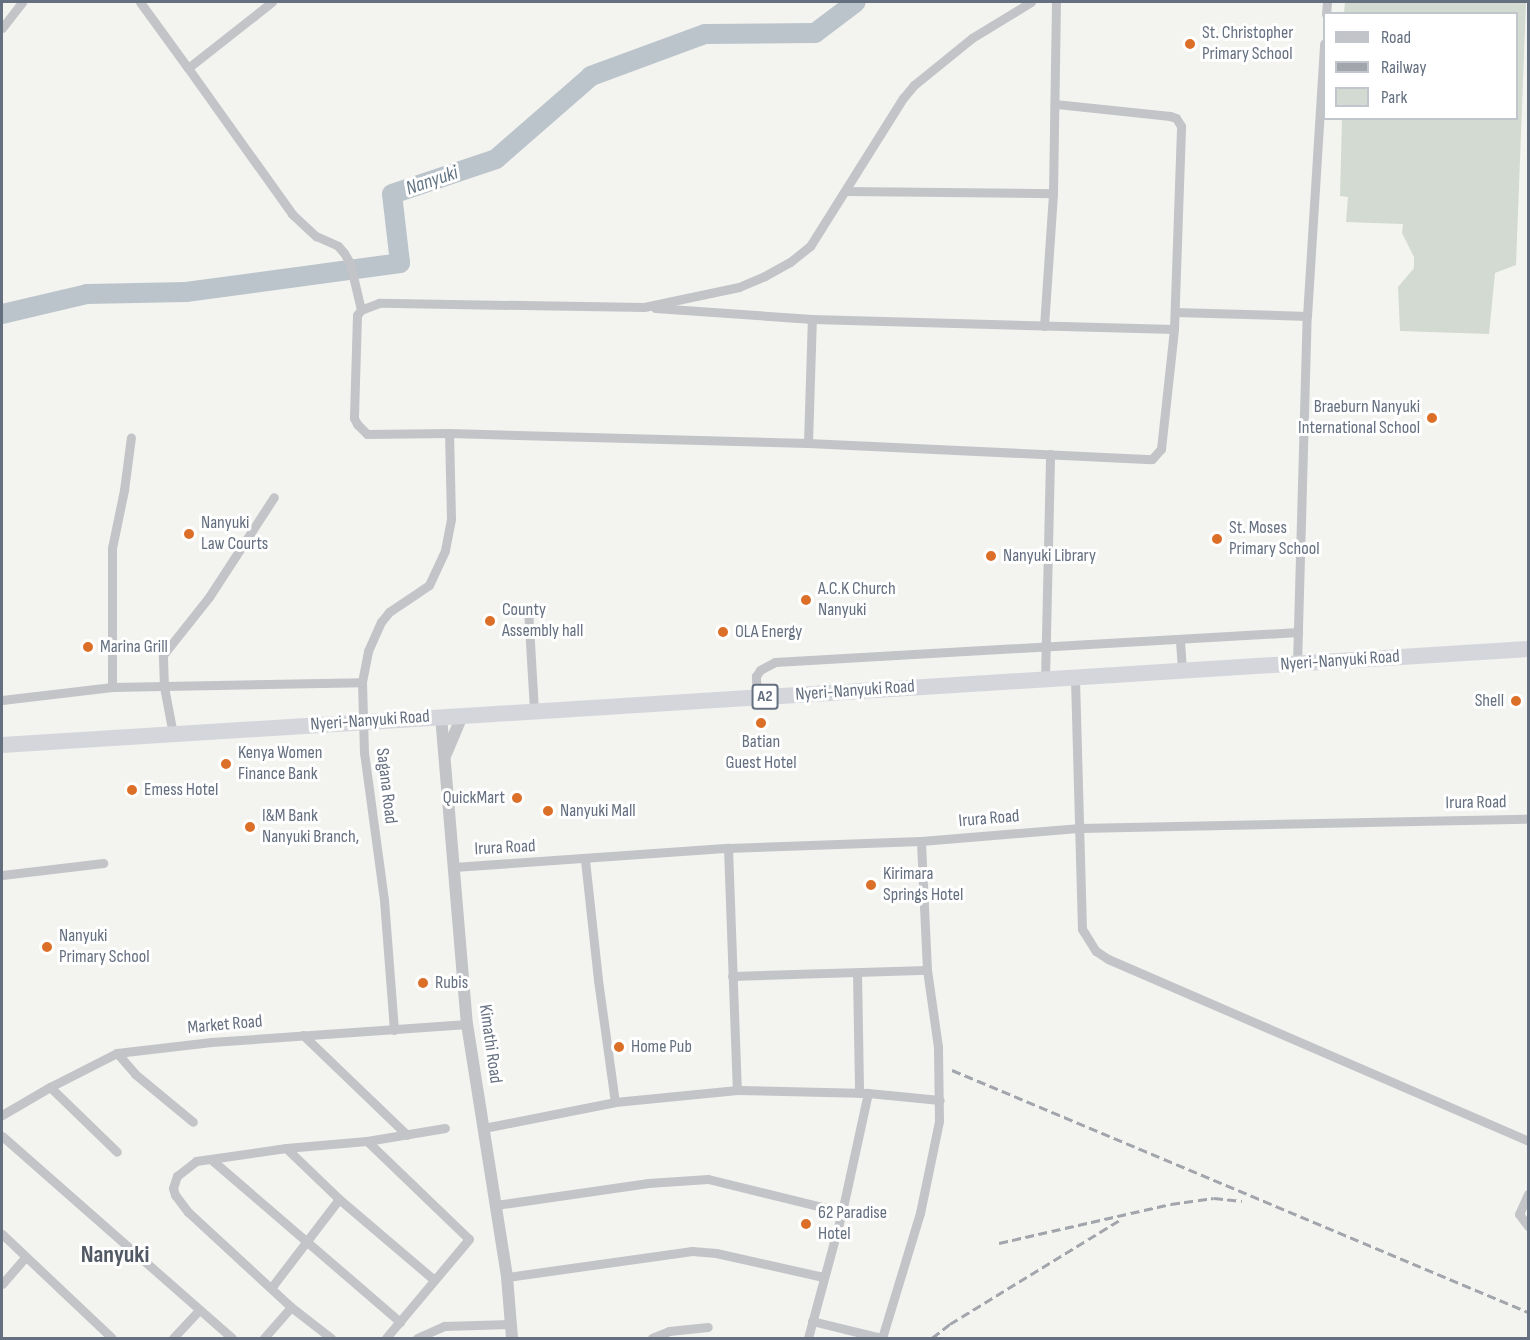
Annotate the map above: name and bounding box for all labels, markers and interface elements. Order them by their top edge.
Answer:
legend [1323,12,1518,120]
place label: St. Christopher Primary School [1202,23,1293,66]
text: Road [1381,27,1411,48]
marker: St. Christopher Primary School [1183,37,1197,51]
text: Railway [1381,57,1426,78]
text: Park [1381,87,1407,108]
water label: Nanyuki [403,161,461,201]
place label: Braeburn Nanyuki International School [1298,397,1420,440]
marker: Braeburn Nanyuki International School [1425,411,1439,425]
place label: Nanyuki Law Courts [201,513,268,556]
place label: St. Moses Primary School [1229,518,1320,560]
marker: Nanyuki Law Courts [182,527,196,541]
marker: St. Moses Primary School [1210,532,1224,546]
place label: Nanyuki Library [1003,545,1096,567]
marker: Nanyuki Library [984,549,998,563]
place label: A.C.K Church Nanyuki [818,579,896,622]
marker: A.C.K Church Nanyuki [799,593,813,607]
place label: County Assembly hall [502,600,583,642]
marker: County Assembly hall [483,614,497,628]
place label: OLA Energy [735,621,802,643]
marker: OLA Energy [716,625,730,639]
place label: Marina Grill [100,636,168,658]
marker: Marina Grill [81,640,95,654]
street label: Nyeri-Nanyuki Road [1280,646,1400,676]
street label: Nyeri-Nanyuki Road [795,676,915,706]
road number: A2 [752,684,778,710]
place label: Shell [1475,690,1504,712]
marker: Shell [1509,694,1523,708]
street label: Nyeri-Nanyuki Road [310,706,430,736]
marker: Batian Guest Hotel [754,716,768,730]
place label: Batian Guest Hotel [725,732,797,774]
place label: Kenya Women Finance Bank [238,743,323,786]
street label: Sagana Road [371,747,401,825]
marker: Kenya Women Finance Bank [219,757,233,771]
place label: Emess Hotel [144,779,218,801]
marker: Emess Hotel [125,783,139,797]
place label: QuickMart [443,787,505,809]
marker: QuickMart [510,791,524,805]
street label: Irura Road [1445,792,1507,814]
place label: Nanyuki Mall [560,800,636,822]
marker: Nanyuki Mall [541,804,555,818]
place label: I&M Bank Nanyuki Branch, [262,806,359,848]
street label: Irura Road [958,806,1020,832]
marker: I&M Bank Nanyuki Branch, [243,820,257,834]
street label: Irura Road [474,836,536,860]
place label: Kirimara Springs Hotel [883,864,963,906]
marker: Kirimara Springs Hotel [864,878,878,892]
place label: Nanyuki Primary School [59,926,150,968]
marker: Nanyuki Primary School [40,940,54,954]
place label: Rubis [435,972,468,994]
marker: Rubis [416,976,430,990]
street label: Kimathi Road [474,1003,506,1085]
street label: Market Road [187,1011,263,1039]
place label: Home Pub [631,1036,692,1058]
marker: Home Pub [612,1040,626,1054]
place label: 62 Paradise Hotel [818,1203,887,1246]
marker: 62 Paradise Hotel [799,1217,813,1231]
district label: Nanyuki [81,1241,149,1269]

